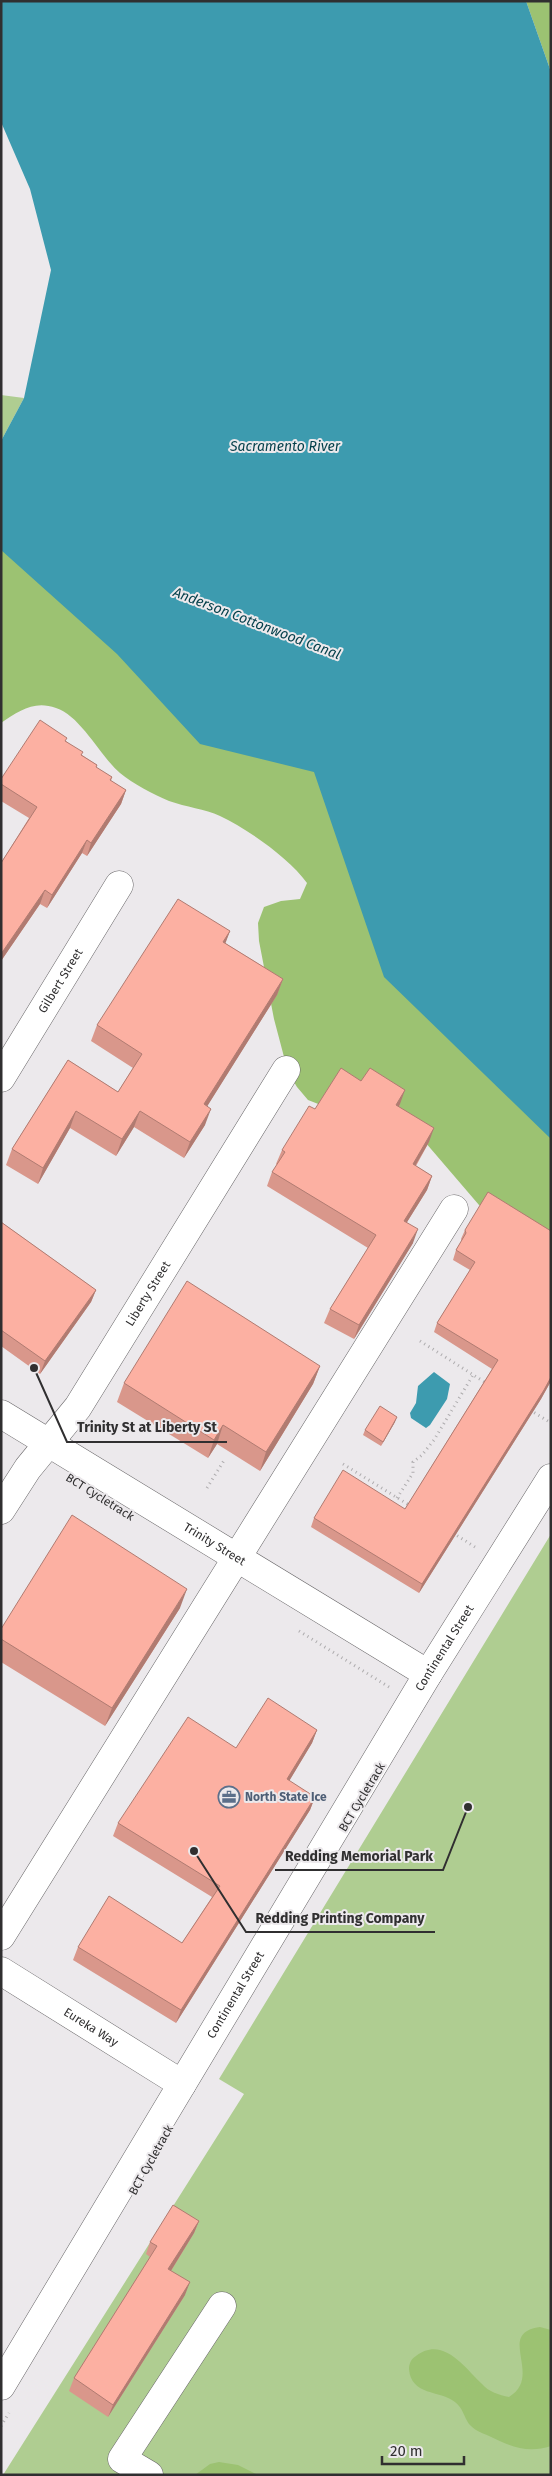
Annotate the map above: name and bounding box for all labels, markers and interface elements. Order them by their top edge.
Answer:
water label: Sacramento River [229,438,341,455]
water label: Anderson Cottonwood Canal [170,583,343,663]
street label: Gilbert Street [35,945,86,1016]
street label: Liberty Street [123,1258,174,1329]
callout: Trinity St at Liberty St [67,1413,227,1442]
text: Trinity St at Liberty St [77,1419,218,1436]
street label: BCT Cycletrack [63,1470,137,1524]
street label: Trinity Street [181,1520,249,1569]
street label: Continental Street [412,1602,477,1694]
street label: BCT Cycletrack [336,1759,389,1834]
office icon: North State Ice [217,1785,241,1809]
place label: North State Ice [245,1790,327,1804]
callout: Redding Memorial Park [275,1841,443,1870]
text: Redding Memorial Park [285,1848,433,1865]
callout: Redding Printing Company [246,1903,435,1932]
text: Redding Printing Company [255,1910,425,1927]
street label: Continental Street [204,1948,267,2041]
street label: Eureka Way [61,2005,121,2049]
street label: BCT Cycletrack [126,2122,176,2197]
scale bar [382,2434,464,2466]
text: 20 m [390,2442,423,2460]

